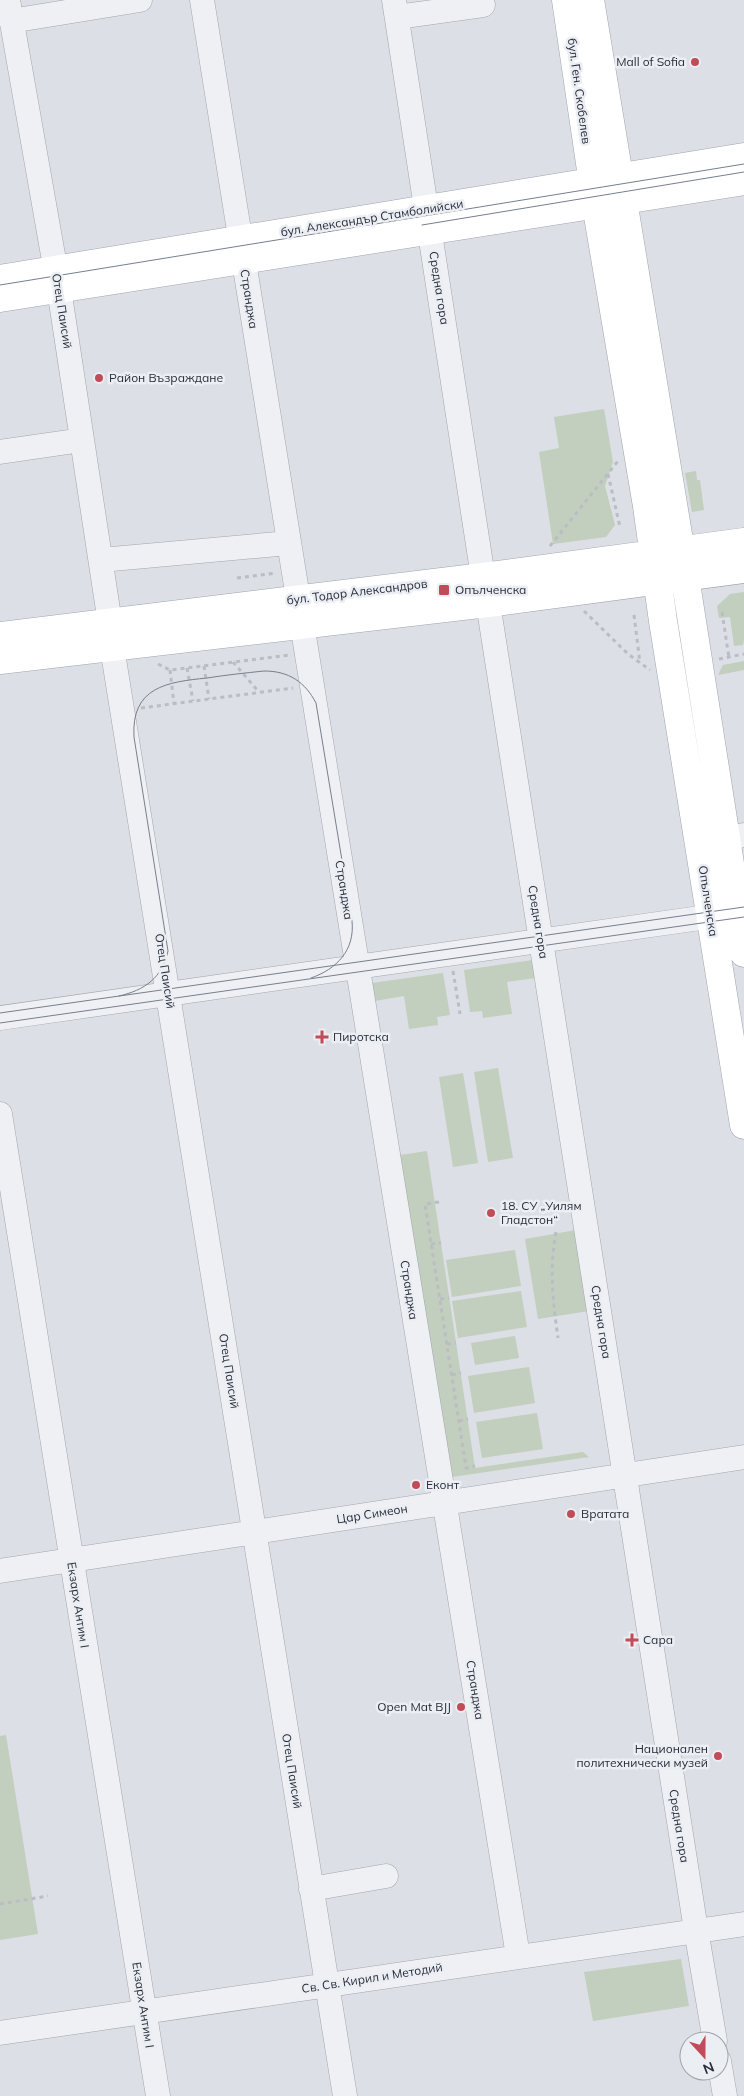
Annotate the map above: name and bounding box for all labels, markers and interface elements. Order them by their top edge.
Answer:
street label: бул. Ген. Скобелев [565,37,594,145]
place label: Mall of Sofia [616,54,685,69]
marker: Mall of Sofia [689,56,701,68]
street label: бул. Александър Стамболийски [280,196,464,239]
street label: Средна гора [426,250,453,326]
street label: Странджа [237,268,262,330]
street label: Отец Паисий [49,272,76,350]
place label: Район Възраждане [109,370,223,385]
marker: Район Възраждане [93,372,105,384]
street label: бул. Тодор Александров [286,575,429,608]
place label: Опълченска [455,582,526,597]
marker: Опълченска [437,583,451,597]
street label: Странджа [332,859,357,921]
street label: Опълченска [695,864,721,937]
street label: Средна гора [525,884,552,960]
street label: Отец Паисий [152,932,179,1010]
place label: Пиротска [333,1029,389,1044]
marker: Пиротска [315,1030,329,1044]
place label: 18. СУ „Уилям Гладстон“ [501,1198,582,1227]
marker: 18. СУ „Уилям Гладстон“ [485,1207,497,1219]
street label: Странджа [397,1259,422,1321]
street label: Средна гора [588,1284,615,1360]
street label: Отец Паисий [216,1332,243,1410]
place label: Еконт [426,1477,460,1492]
marker: Еконт [410,1479,422,1491]
street label: Цар Симеон [335,1500,408,1527]
place label: Вратата [581,1506,629,1521]
marker: Вратата [565,1508,577,1520]
street label: Екзарх Антим I [64,1561,93,1649]
place label: Сара [643,1632,673,1647]
marker: Сара [625,1633,639,1647]
street label: Странджа [463,1659,488,1721]
place label: Open Mat BJJ [377,1699,451,1714]
marker: Open Mat BJJ [455,1701,467,1713]
street label: Отец Паисий [279,1732,306,1810]
place label: Национален политехнически музей [576,1741,708,1770]
marker: Национален политехнически музей [712,1750,724,1762]
street label: Средна гора [666,1788,693,1864]
street label: Св. Св. Кирил и Методий [300,1959,443,1996]
street label: Екзарх Антим I [129,1961,158,2049]
north arrow [679,2031,729,2081]
text: N [700,2058,717,2078]

